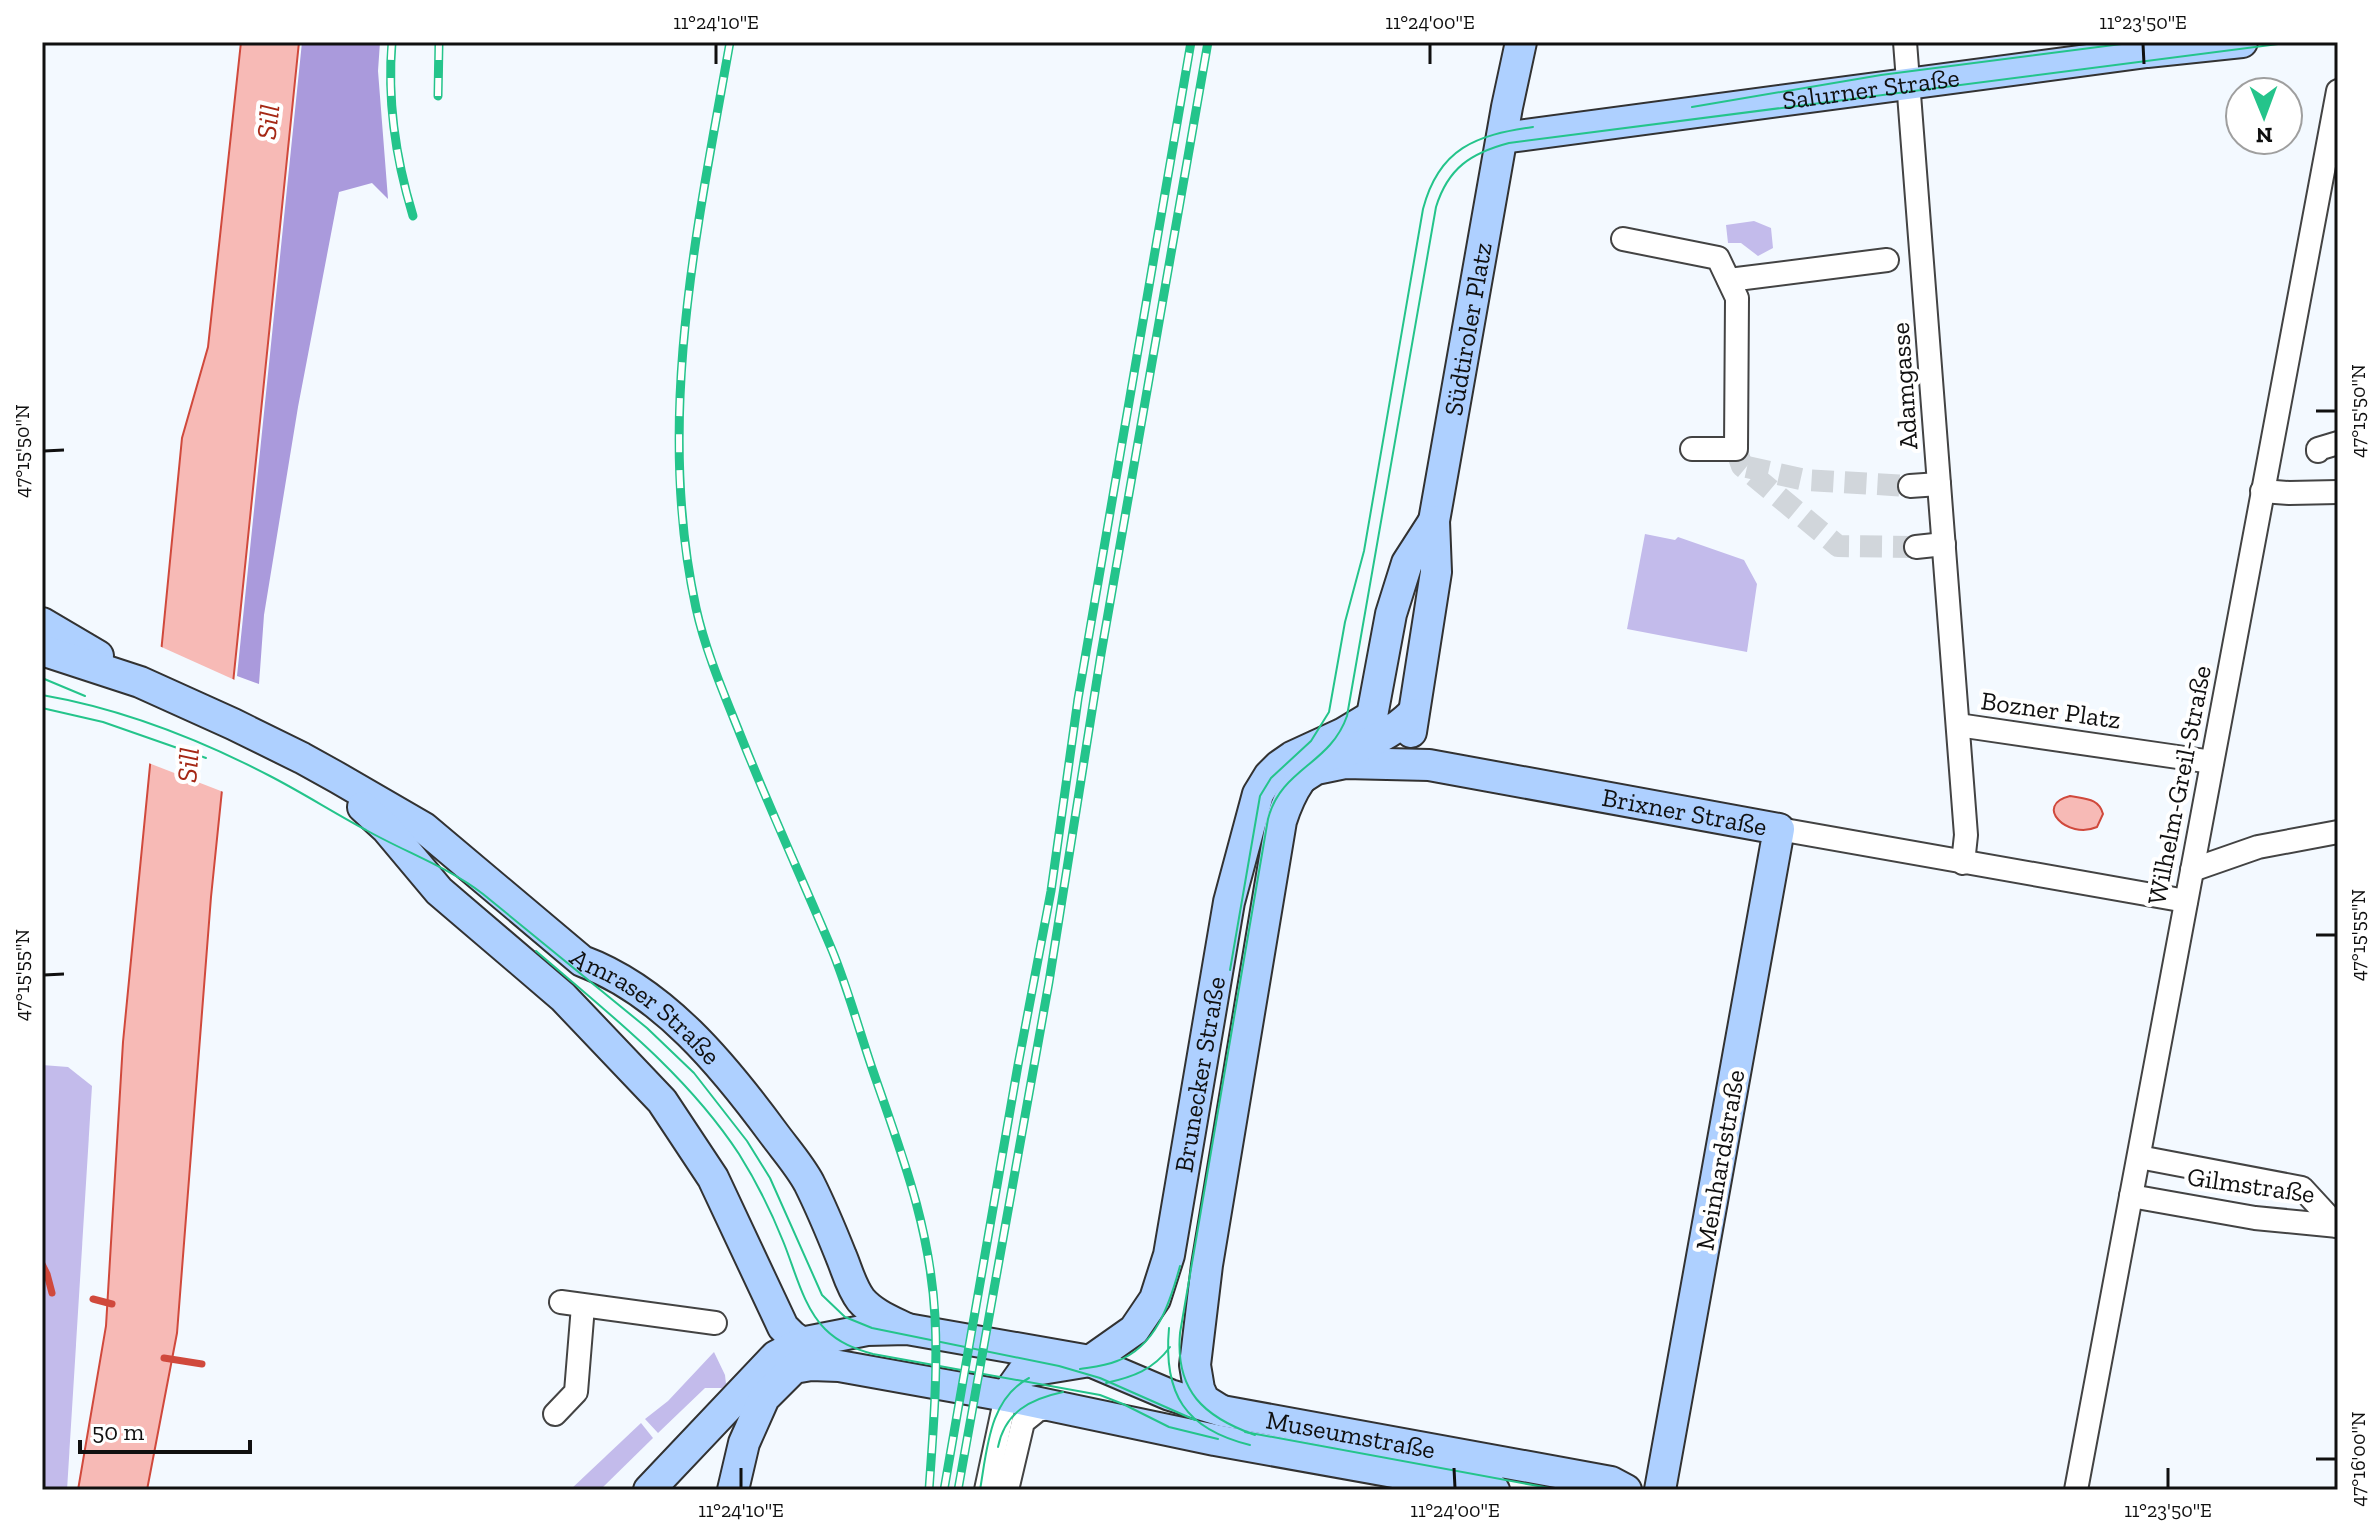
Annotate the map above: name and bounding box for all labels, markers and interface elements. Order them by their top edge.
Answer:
text: 11°24'10"E [673,10,759,34]
text: 11°24'00"E [1385,10,1475,34]
text: 11°23'50"E [2099,10,2187,34]
street label: Salurner Straße [1780,61,1961,116]
north arrow [2224,76,2304,156]
water label: Sill [249,103,287,141]
text: N [2255,122,2273,149]
street label: Südtiroler Platz [1437,240,1499,418]
street label: Adamgasse [1884,321,1924,451]
text: 47°15'50"N [2346,364,2370,458]
text: 47°15'50"N [10,404,34,498]
street label: Wilhelm-Greil-Straße [2140,663,2218,907]
street label: Bozner Platz [1979,684,2123,736]
water label: Sill [170,746,206,784]
street label: Brixner Straße [1599,781,1770,842]
text: 47°15'55"N [2346,889,2370,981]
text: 47°15'55"N [10,929,34,1021]
street label: Amraser Straße [563,942,727,1071]
street label: Brunecker Straße [1167,974,1232,1175]
street label: Meinhardstraße [1688,1067,1752,1253]
street label: Gilmstraße [2185,1160,2317,1210]
street label: Museumstraße [1264,1403,1438,1466]
scale bar [80,1404,250,1454]
text: 47°16'00"N [2346,1411,2370,1507]
text: 50 m [92,1417,145,1446]
text: 11°24'10"E [698,1498,784,1522]
text: 11°24'00"E [1410,1498,1500,1522]
text: 11°23'50"E [2124,1498,2212,1522]

